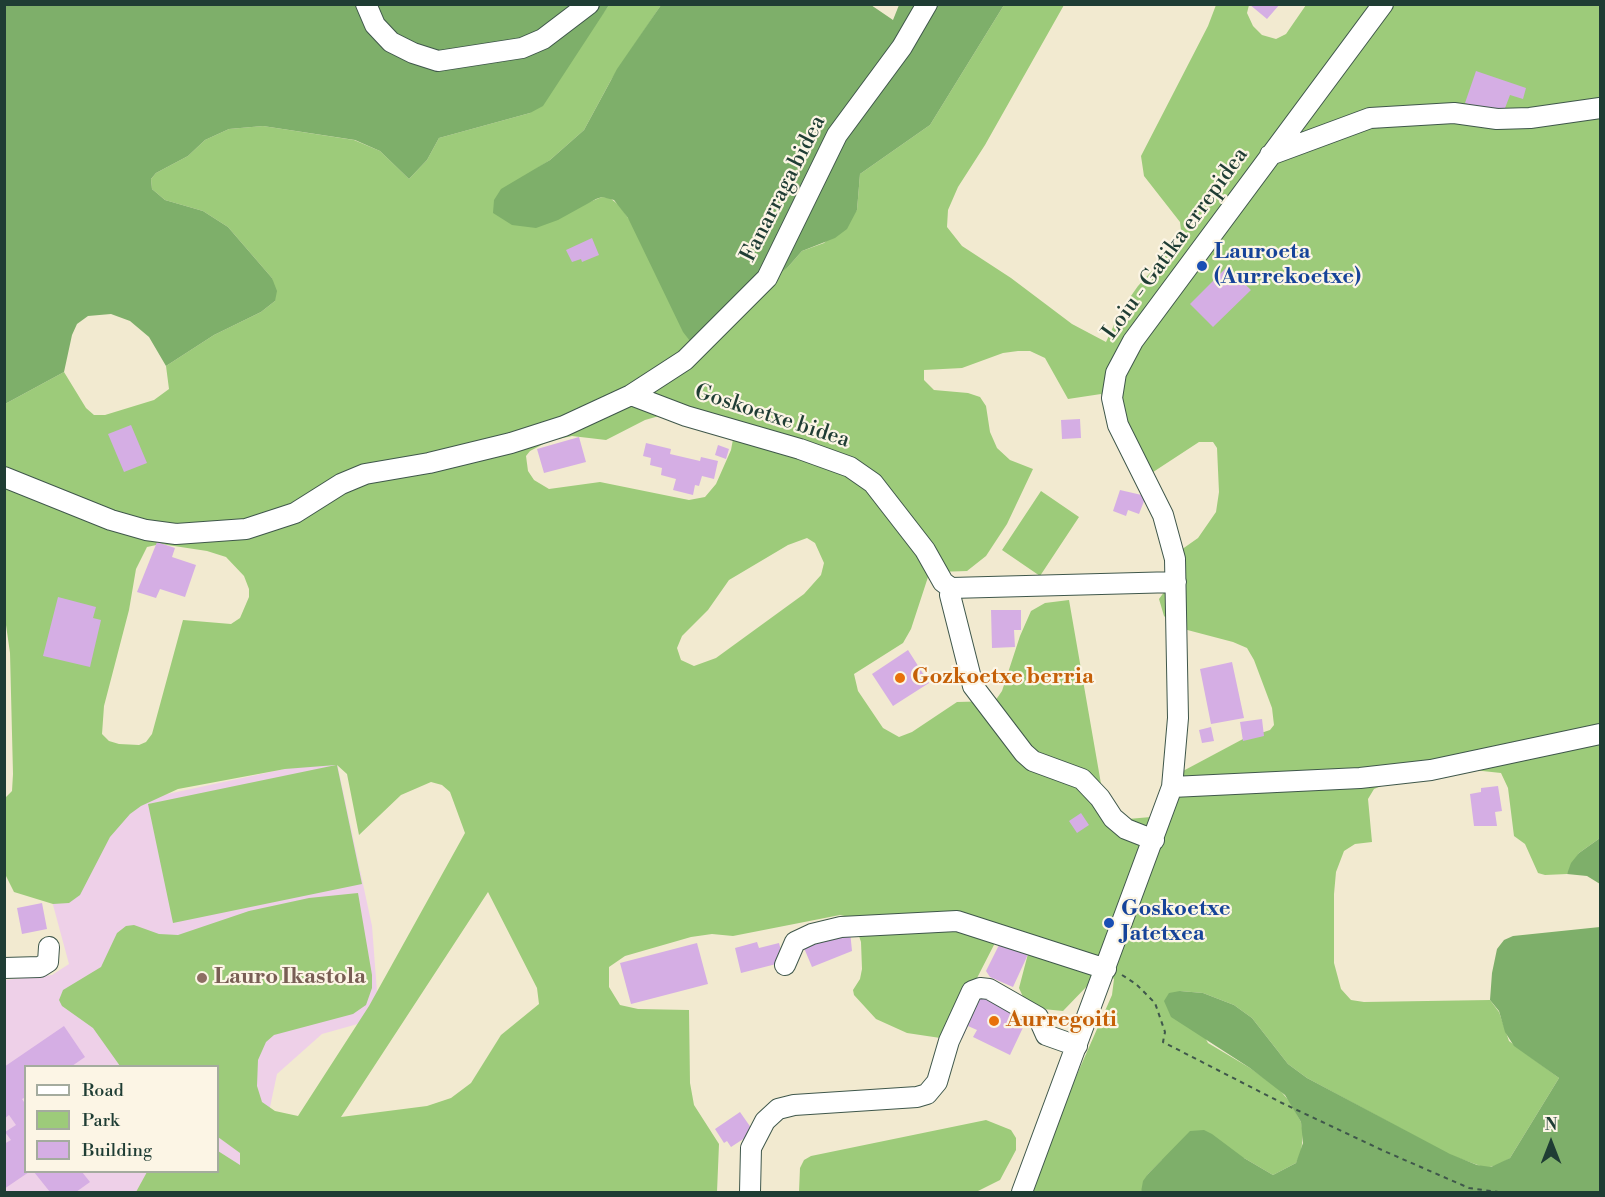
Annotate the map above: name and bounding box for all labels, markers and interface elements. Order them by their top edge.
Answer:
street label: Fanarraga bidea [736,111,832,267]
street label: Loiu - Gatika errepidea [1097,143,1255,345]
place label: Lauroeta (Aurrekoetxe) [1214,240,1361,292]
marker: Lauroeta (Aurrekoetxe) [1195,259,1209,273]
street label: Goskoetxe bidea [691,379,853,455]
place label: Gozkoetxe berria [912,665,1094,691]
marker: Gozkoetxe berria [893,671,907,685]
place label: Goskoetxe Jatetxea [1121,897,1231,948]
marker: Goskoetxe Jatetxea [1102,916,1116,930]
place label: Lauro Ikastola [214,965,366,991]
marker: Lauro Ikastola [195,971,209,985]
place label: Aurregoiti [1006,1008,1117,1034]
marker: Aurregoiti [987,1014,1001,1028]
legend [24,1065,219,1173]
text: Road [82,1079,124,1102]
text: Park [82,1109,119,1132]
north arrow [1521,1113,1581,1173]
text: N [1545,1115,1557,1135]
text: Building [82,1139,152,1162]

